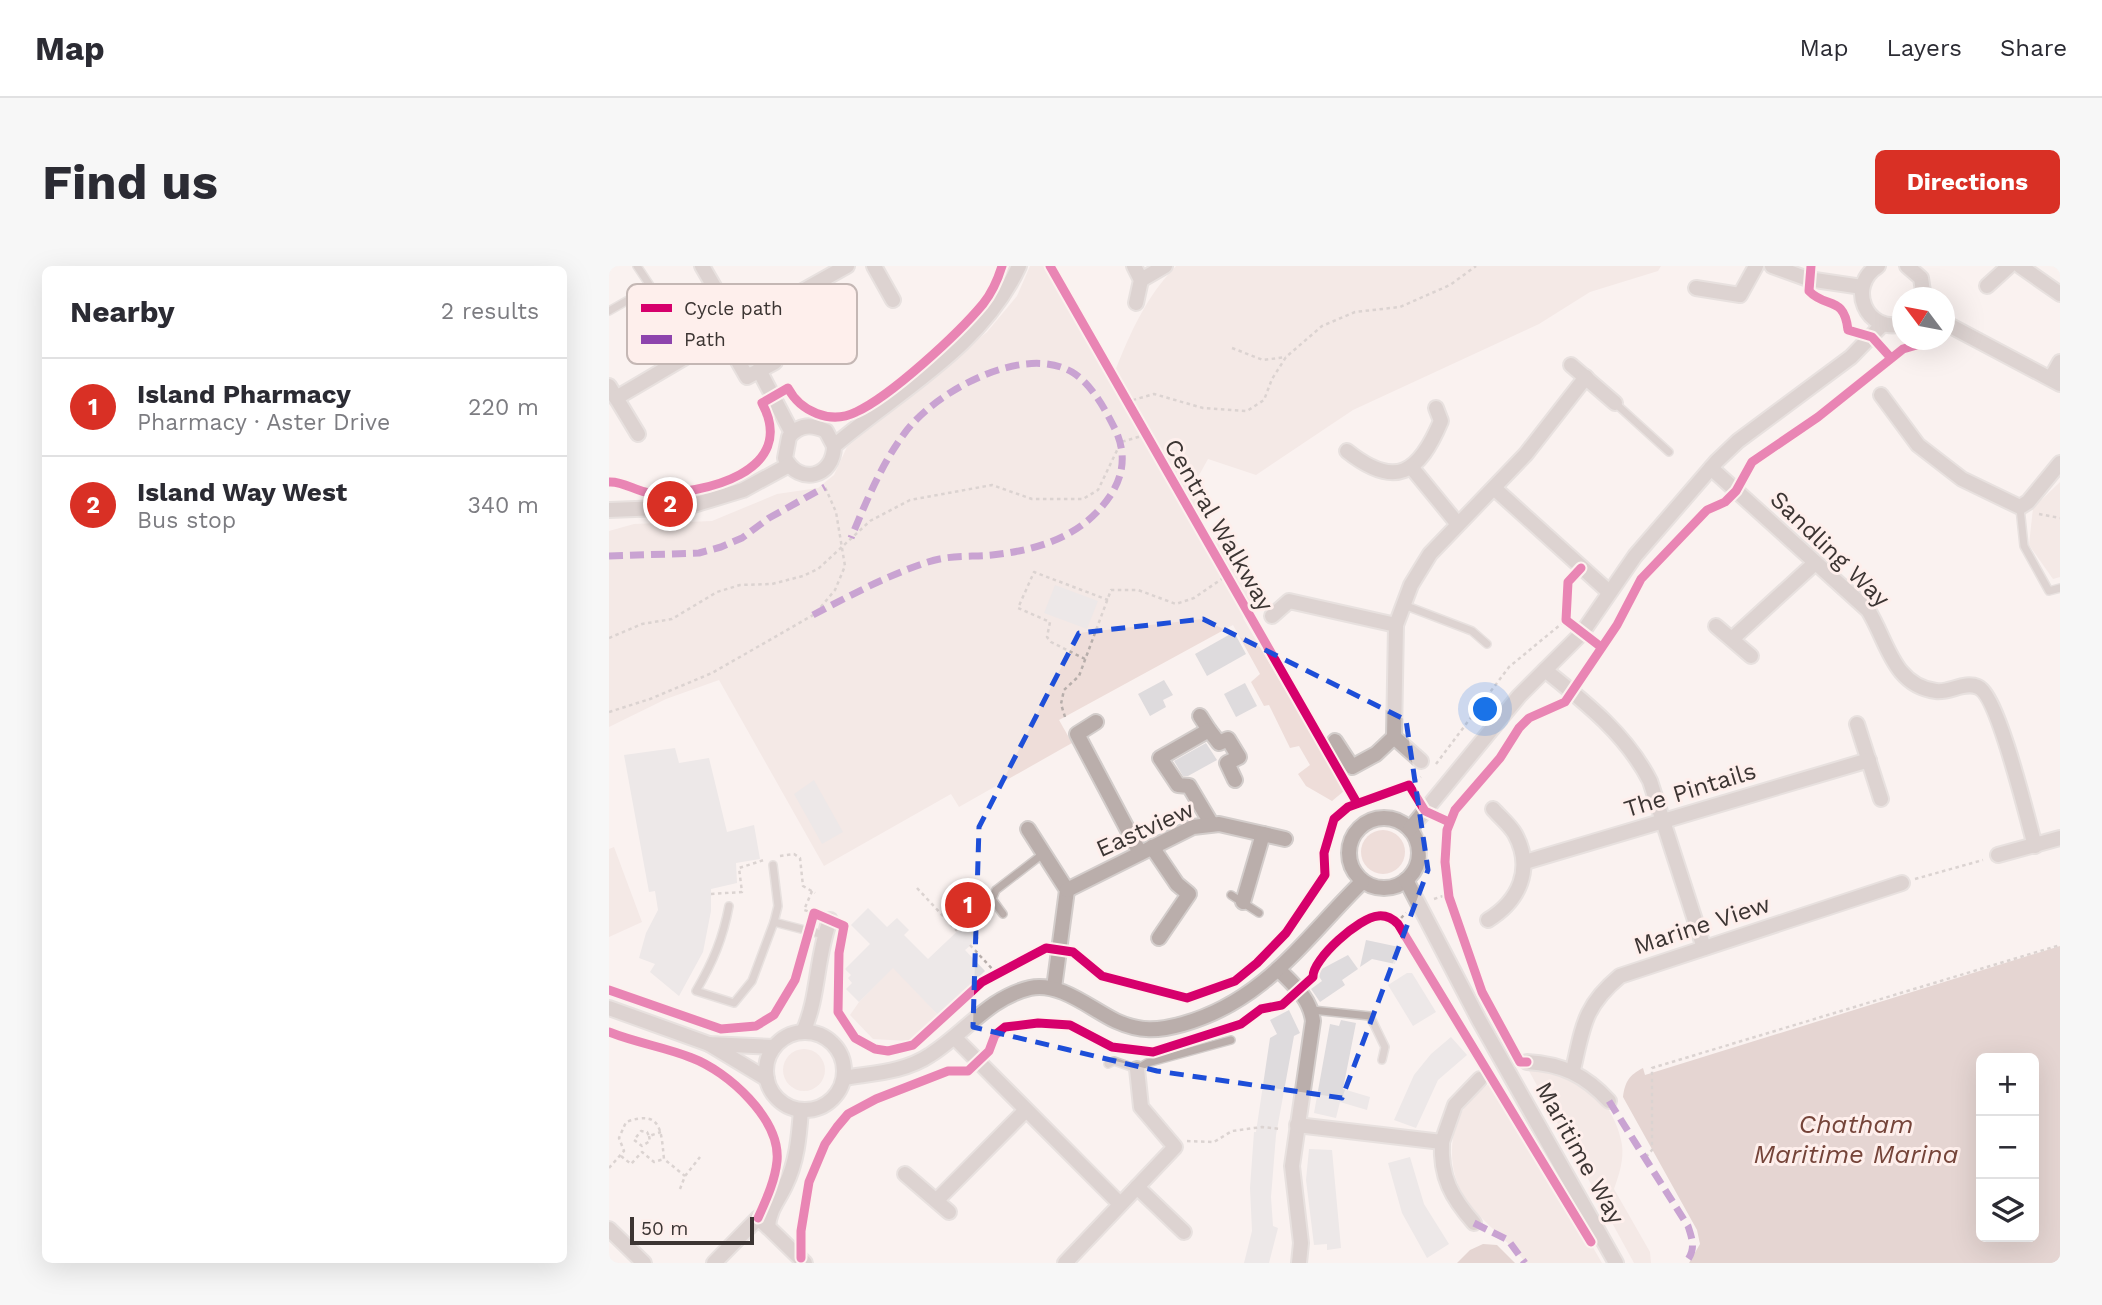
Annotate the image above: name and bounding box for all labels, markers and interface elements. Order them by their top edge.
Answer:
text: Map [35,29,105,68]
text: Map [1800,34,1848,62]
text: Layers [1886,34,1962,62]
text: Share [2000,34,2067,62]
button: Directions [1875,150,2060,214]
text: Find us [42,153,218,211]
legend [627,284,857,364]
north arrow [1892,287,1955,350]
text: Nearby [70,294,175,329]
text: Cycle path [684,297,783,320]
text: 2 results [441,298,539,325]
text: Path [684,328,726,351]
text: Island Pharmacy [137,379,351,409]
text: 1 [88,394,98,421]
text: 220 m [468,394,539,421]
text: Pharmacy · Aster Drive [137,409,390,436]
street label: Central Walkway [1158,434,1280,617]
text: Island Way West [137,477,347,507]
pin: 2 [647,478,693,530]
street label: Sandling Way [1765,485,1896,613]
text: 2 [86,492,100,519]
text: 340 m [467,492,539,519]
text: Bus stop [137,507,236,534]
your location [1468,692,1502,726]
street label: The Pintails [1621,757,1759,823]
street label: Eastview [1092,795,1198,863]
pin: 1 [945,879,991,931]
street label: Marine View [1630,890,1774,960]
map controls [1976,1053,2039,1242]
button: + [1976,1053,2039,1116]
street label: Maritime Way [1529,1077,1631,1230]
water label: Chatham Maritime Marina [1753,1109,1959,1169]
button: − [1976,1116,2039,1179]
button: layers [1976,1179,2039,1242]
scale bar [630,1214,754,1246]
text: 50 m [641,1217,688,1240]

